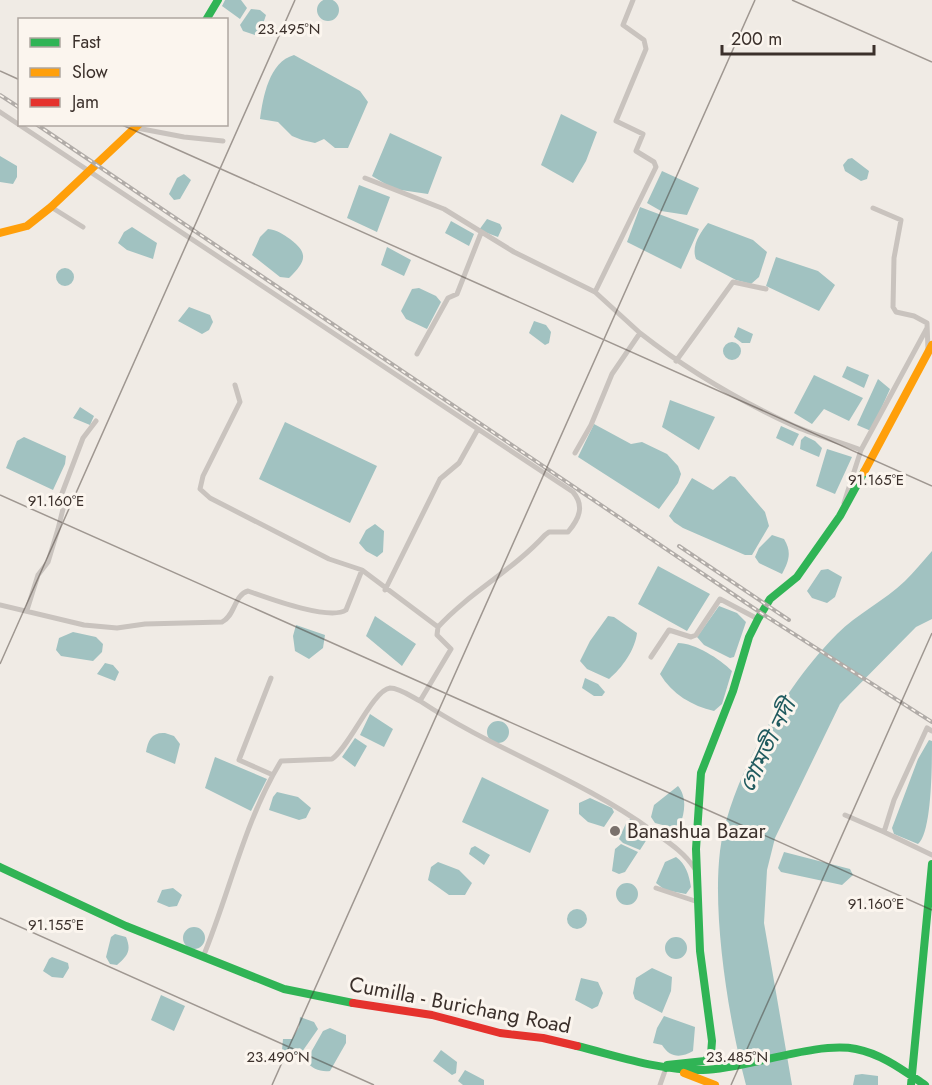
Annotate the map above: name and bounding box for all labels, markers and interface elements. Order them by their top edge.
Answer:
legend [18,18,228,126]
text: 23.495°N [258,18,320,40]
scale bar [722,18,874,56]
text: 200 m [731,26,782,52]
text: Fast [72,29,101,55]
text: Slow [72,59,109,85]
text: Jam [70,89,99,115]
text: 91.165°E [848,469,904,491]
text: 91.160°E [28,490,84,512]
water label: গোমতী নদী [731,689,805,797]
place label: Banashua Bazar [627,816,766,846]
marker: Banashua Bazar [608,824,622,838]
text: 91.160°E [848,893,904,915]
text: 91.155°E [28,914,84,936]
street label: Cumilla - Burichang Road [347,969,573,1041]
text: 23.490°N [246,1046,310,1068]
text: 23.485°N [706,1046,768,1068]

